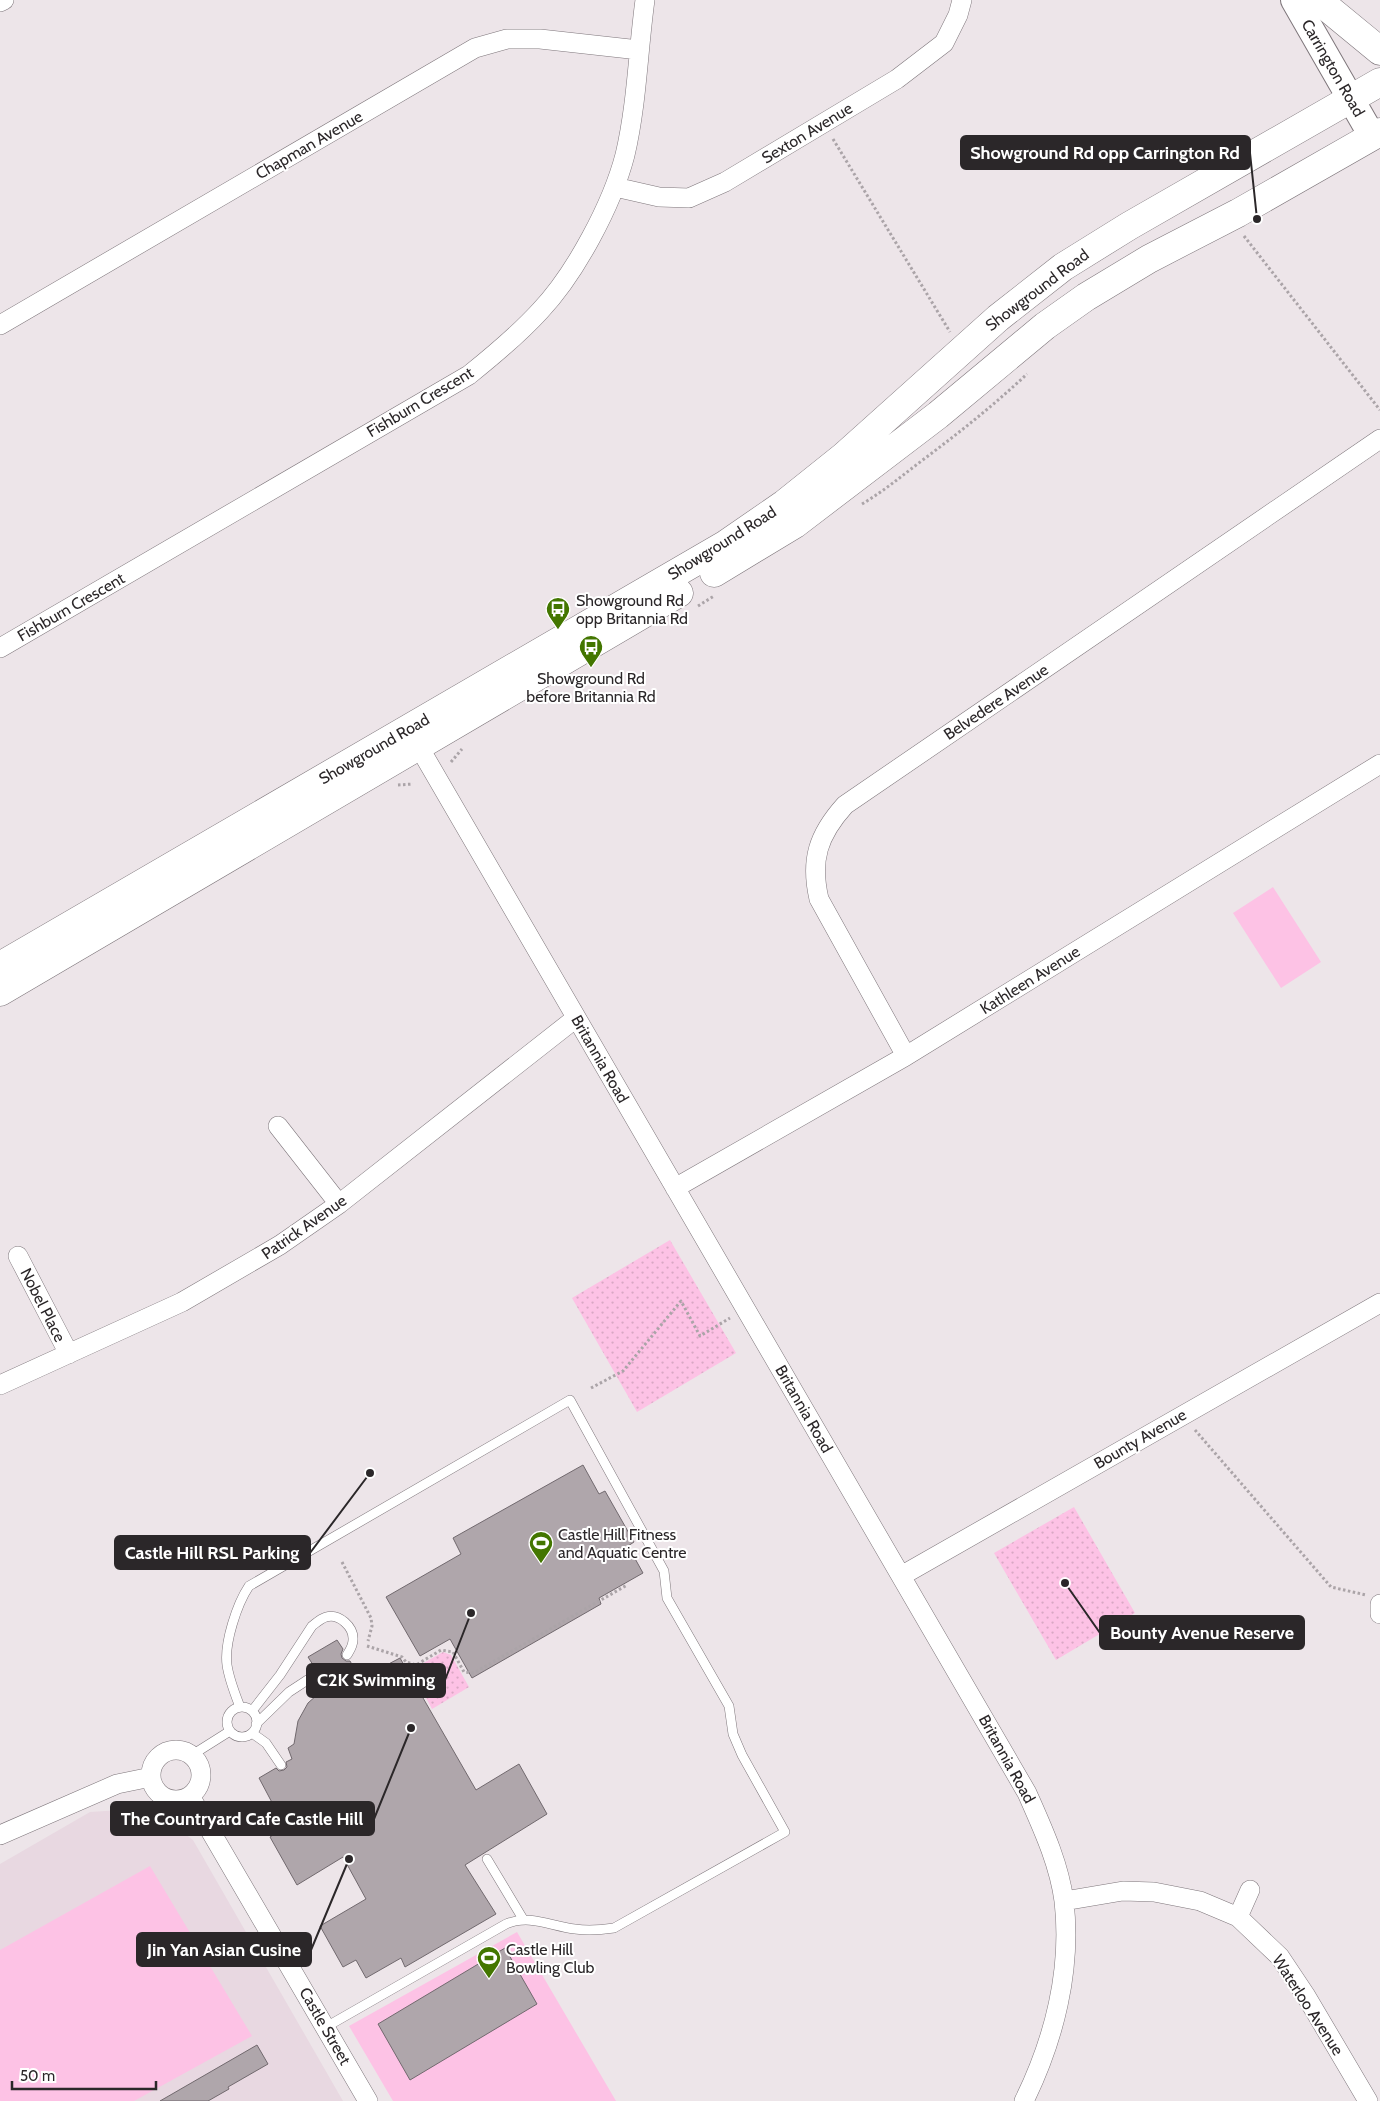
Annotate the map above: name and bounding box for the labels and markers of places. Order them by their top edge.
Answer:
callout: Showground Rd opp Carrington Rd [961,136,1250,169]
place label: Showground Rd opp Britannia Rd [576,591,688,628]
bus stop icon: Showground Rd opp Britannia Rd [545,596,571,630]
bus stop icon: Showground Rd before Britannia Rd [578,634,604,668]
place label: Showground Rd before Britannia Rd [526,669,656,706]
place label: Castle Hill Fitness and Aquatic Centre [558,1525,686,1562]
sports icon: Castle Hill Fitness and Aquatic Centre [528,1530,554,1564]
callout: Castle Hill RSL Parking [115,1536,310,1569]
callout: Bounty Avenue Reserve [1100,1616,1304,1649]
callout: C2K Swimming [307,1664,445,1697]
callout: The Countryard Cafe Castle Hill [111,1802,374,1835]
callout: Jin Yan Asian Cusine [137,1933,311,1966]
place label: Castle Hill Bowling Club [506,1940,595,1977]
sports icon: Castle Hill Bowling Club [476,1945,502,1979]

